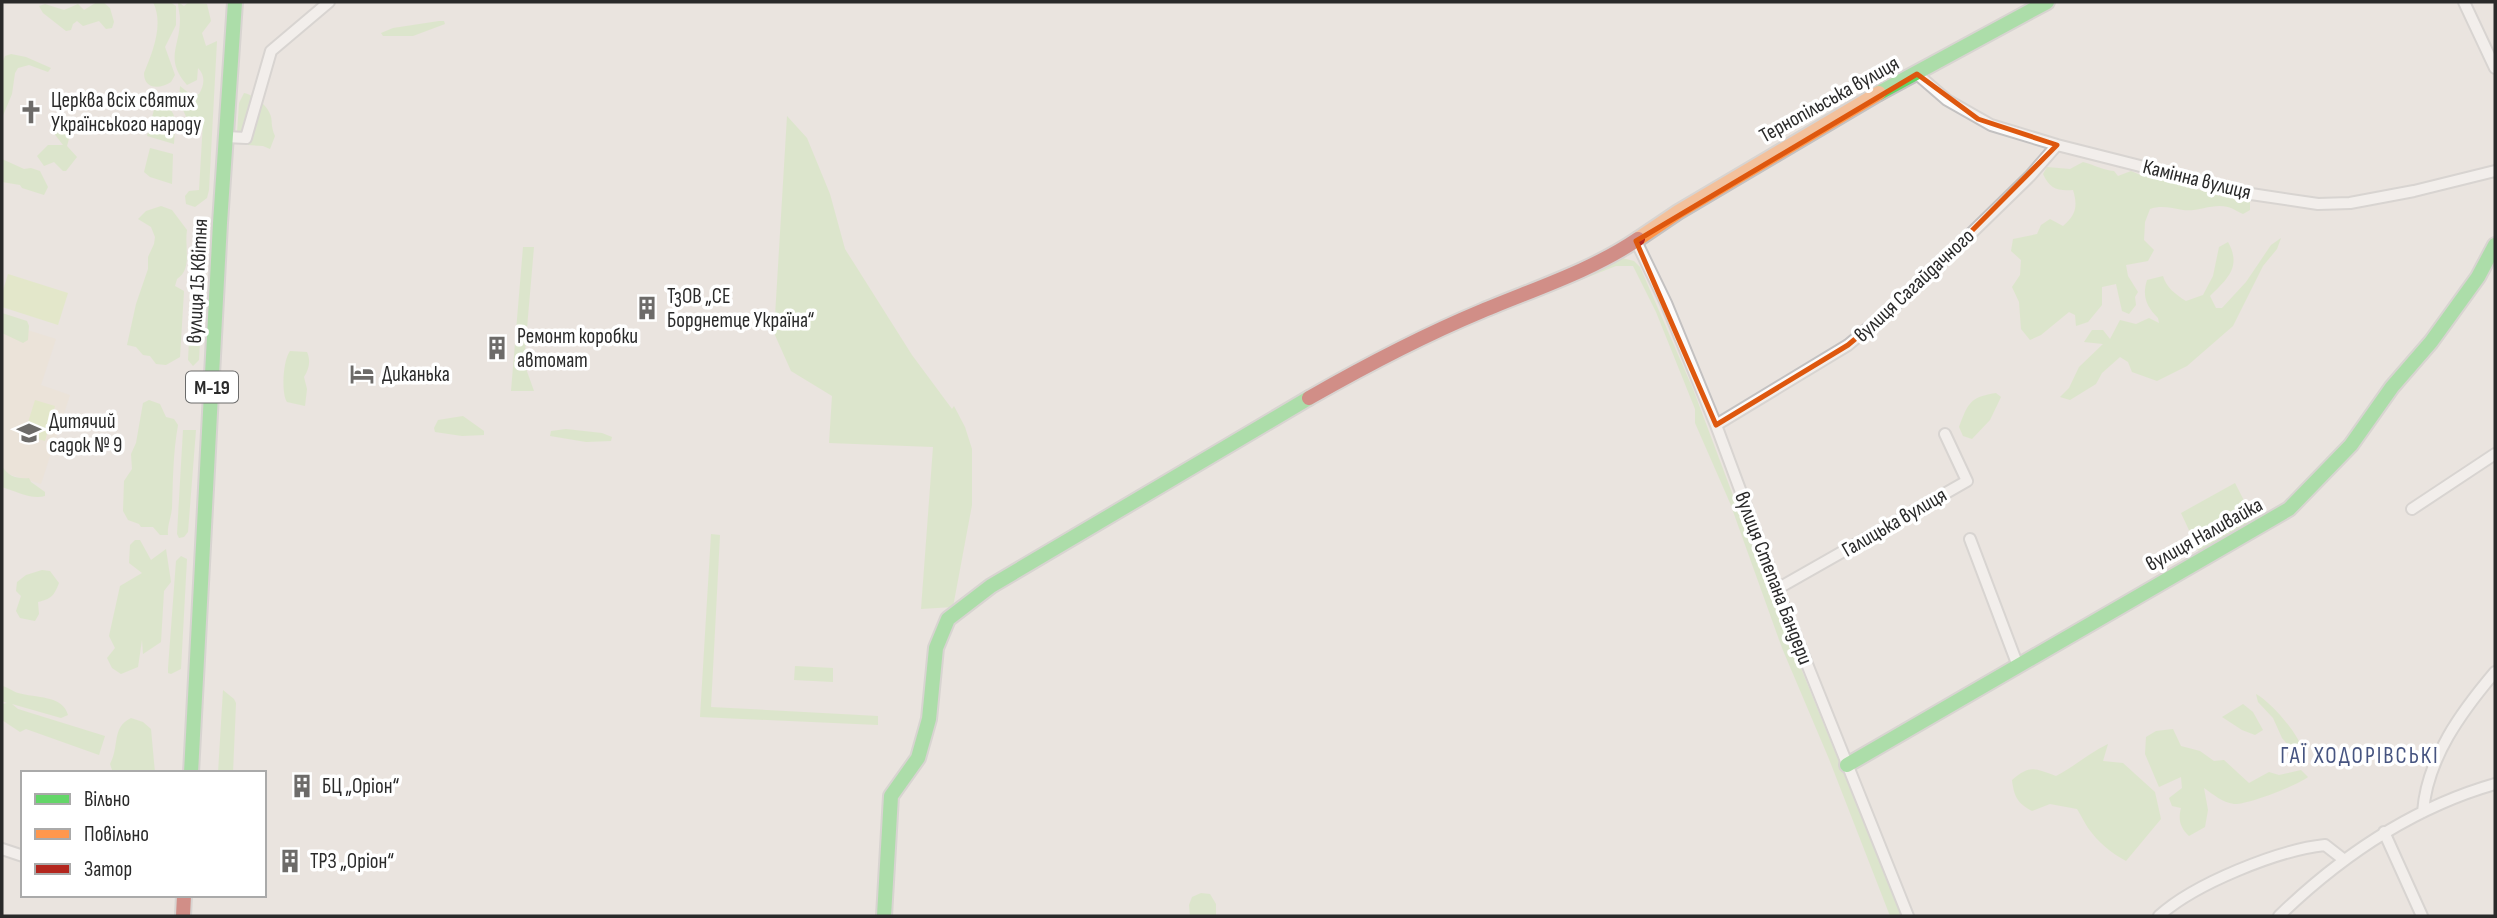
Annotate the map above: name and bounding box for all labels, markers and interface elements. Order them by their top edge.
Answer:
street label: Тернопільська вулиця [1755,51,1903,148]
place label: Церква всіх святих Українського народу [51,88,201,137]
church icon: Церква всіх святих Українського народу [17,98,45,126]
street label: Камінна вулиця [2140,154,2254,205]
street label: вулиця 15 Квітня [182,218,213,344]
street label: вулиця Сагайдачного [1849,223,1980,347]
place label: ТзОВ „СЕ Борднетце Україна“ [667,284,815,333]
building icon: ТзОВ „СЕ Борднетце Україна“ [633,294,661,322]
place label: Ремонт коробки автомат [517,324,638,373]
building icon: Ремонт коробки автомат [483,334,511,362]
hotel icon: Диканька [348,360,376,388]
place label: Диканька [382,362,450,387]
road number: М-19 [186,372,238,402]
place label: Дитячий садок № 9 [49,409,122,458]
school or university icon: Дитячий садок № 9 [15,419,43,447]
street label: Галицька вулиця [1837,482,1951,562]
street label: вулиця Степана Бандери [1729,488,1818,668]
street label: вулиця Наливайка [2142,492,2267,577]
district label: ГАЇ ХОДОРІВСЬКІ [2280,742,2440,770]
legend [21,771,266,897]
building icon: БЦ „Оріон“ [288,772,316,800]
place label: БЦ „Оріон“ [322,774,399,799]
text: Вільно [84,787,130,812]
text: Повільно [84,822,149,847]
building icon: ТРЗ „Оріон“ [276,847,304,875]
place label: ТРЗ „Оріон“ [310,849,394,874]
text: Затор [84,857,132,882]

